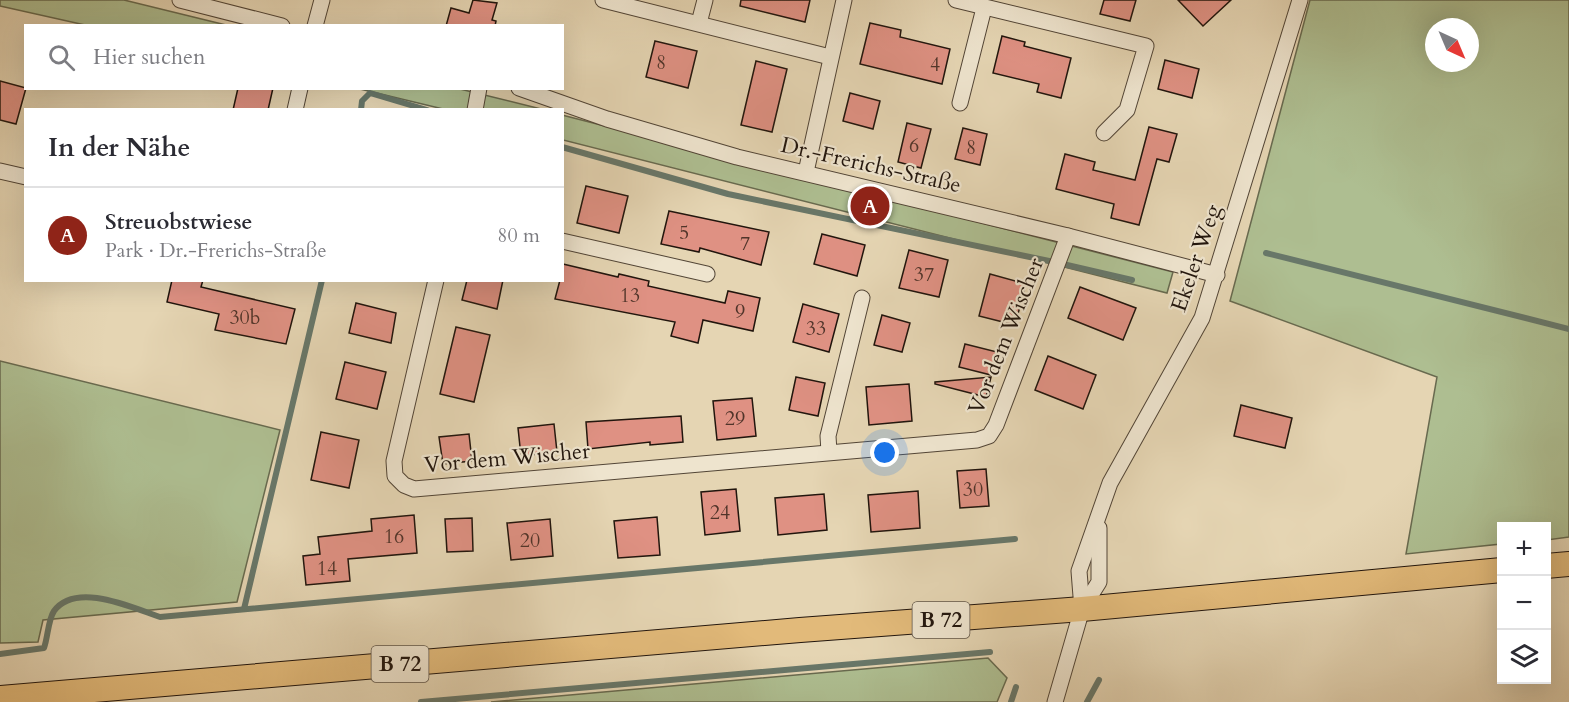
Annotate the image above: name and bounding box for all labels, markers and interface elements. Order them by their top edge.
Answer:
north arrow [1425,18,1479,72]
search box [24,24,564,90]
icon: search [45,41,78,74]
text: Hier suchen [93,42,206,72]
house number: 8 [656,49,666,76]
house number: 4 [930,51,940,78]
text: In der Nähe [48,130,190,165]
street label: Dr.-Frerichs-Straße [778,130,964,200]
house number: 6 [909,132,919,159]
house number: 8 [966,134,976,161]
pin: A [850,184,890,228]
street label: Ekeler Weg [1164,200,1229,316]
text: Streuobstwiese [105,207,252,237]
house number: 5 [679,219,689,246]
text: A [60,222,75,249]
text: 80 m [497,222,540,249]
house number: 7 [740,230,750,257]
text: Park · Dr.-Frerichs-Straße [105,237,327,264]
street label: Vor dem Wischer [961,252,1051,419]
house number: 37 [914,261,934,288]
house number: 13 [620,282,640,309]
house number: 9 [735,298,745,325]
house number: 30b [229,304,261,331]
house number: 33 [806,315,826,342]
house number: 29 [725,405,745,432]
street label: Vor dem Wischer [423,436,592,480]
your location [870,438,899,467]
house number: 30 [963,476,983,503]
house number: 24 [710,499,730,526]
map controls [1497,522,1551,684]
button: + [1497,522,1551,576]
house number: 16 [384,523,404,550]
house number: 20 [520,527,540,554]
house number: 14 [317,555,337,582]
button: − [1497,576,1551,630]
road number: B 72 [912,602,970,638]
button: layers [1497,630,1551,684]
road number: B 72 [372,646,428,682]

